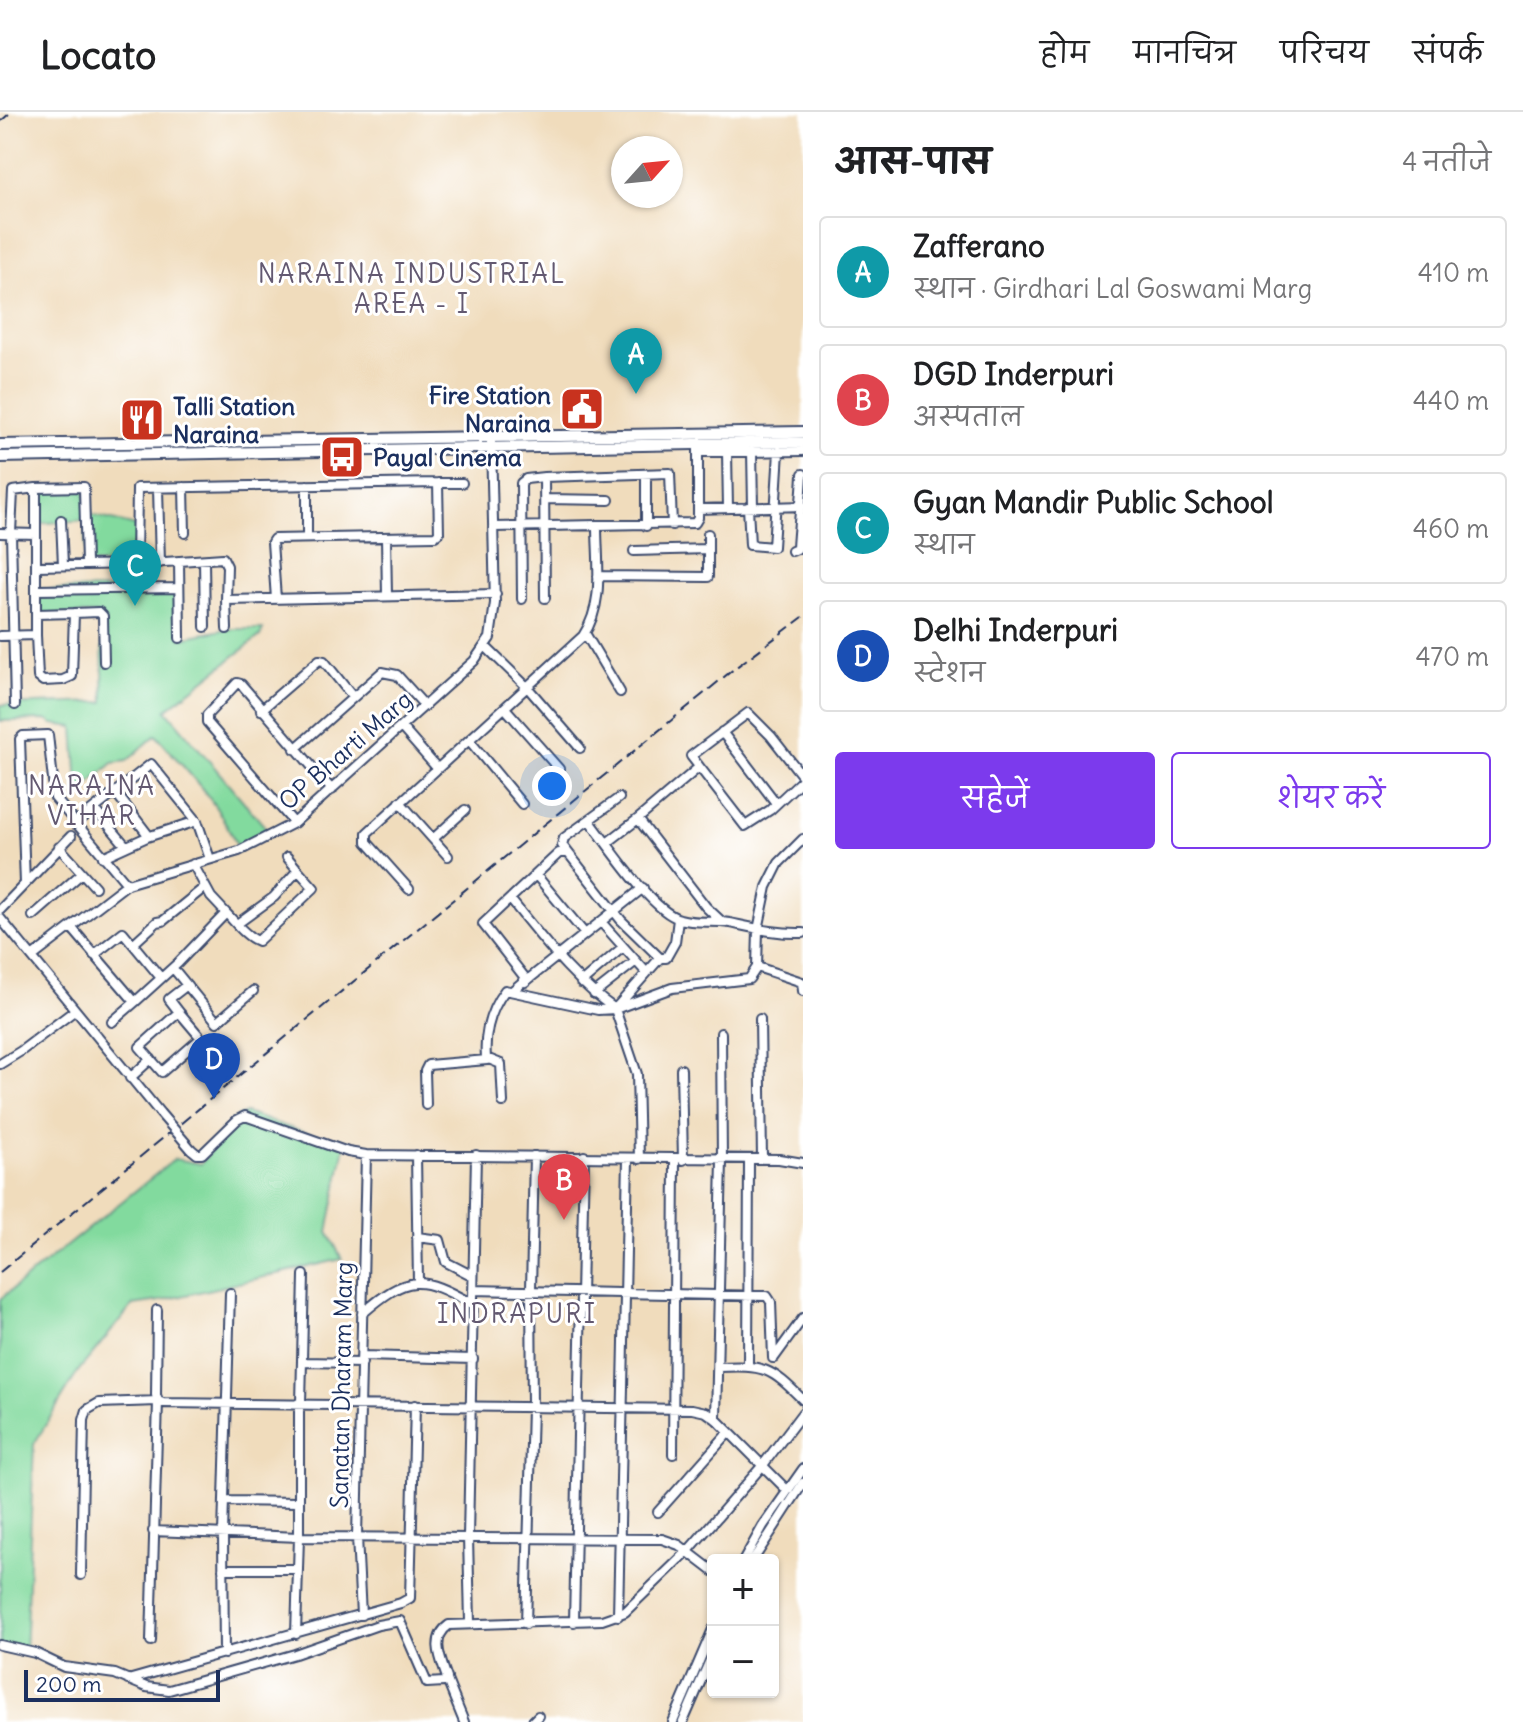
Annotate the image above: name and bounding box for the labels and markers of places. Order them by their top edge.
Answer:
pin: A [610,328,662,394]
place label: Fire Station Naraina [429,380,551,438]
public building icon: Fire Station Naraina [558,385,606,433]
place label: Talli Station Naraina [173,391,295,449]
restaurant icon: Talli Station Naraina [118,396,166,444]
bus stop icon: Payal Cinema [318,433,366,481]
place label: Payal Cinema [373,442,522,472]
pin: C [109,540,161,606]
pin: D [188,1033,240,1099]
pin: B [538,1154,590,1220]

